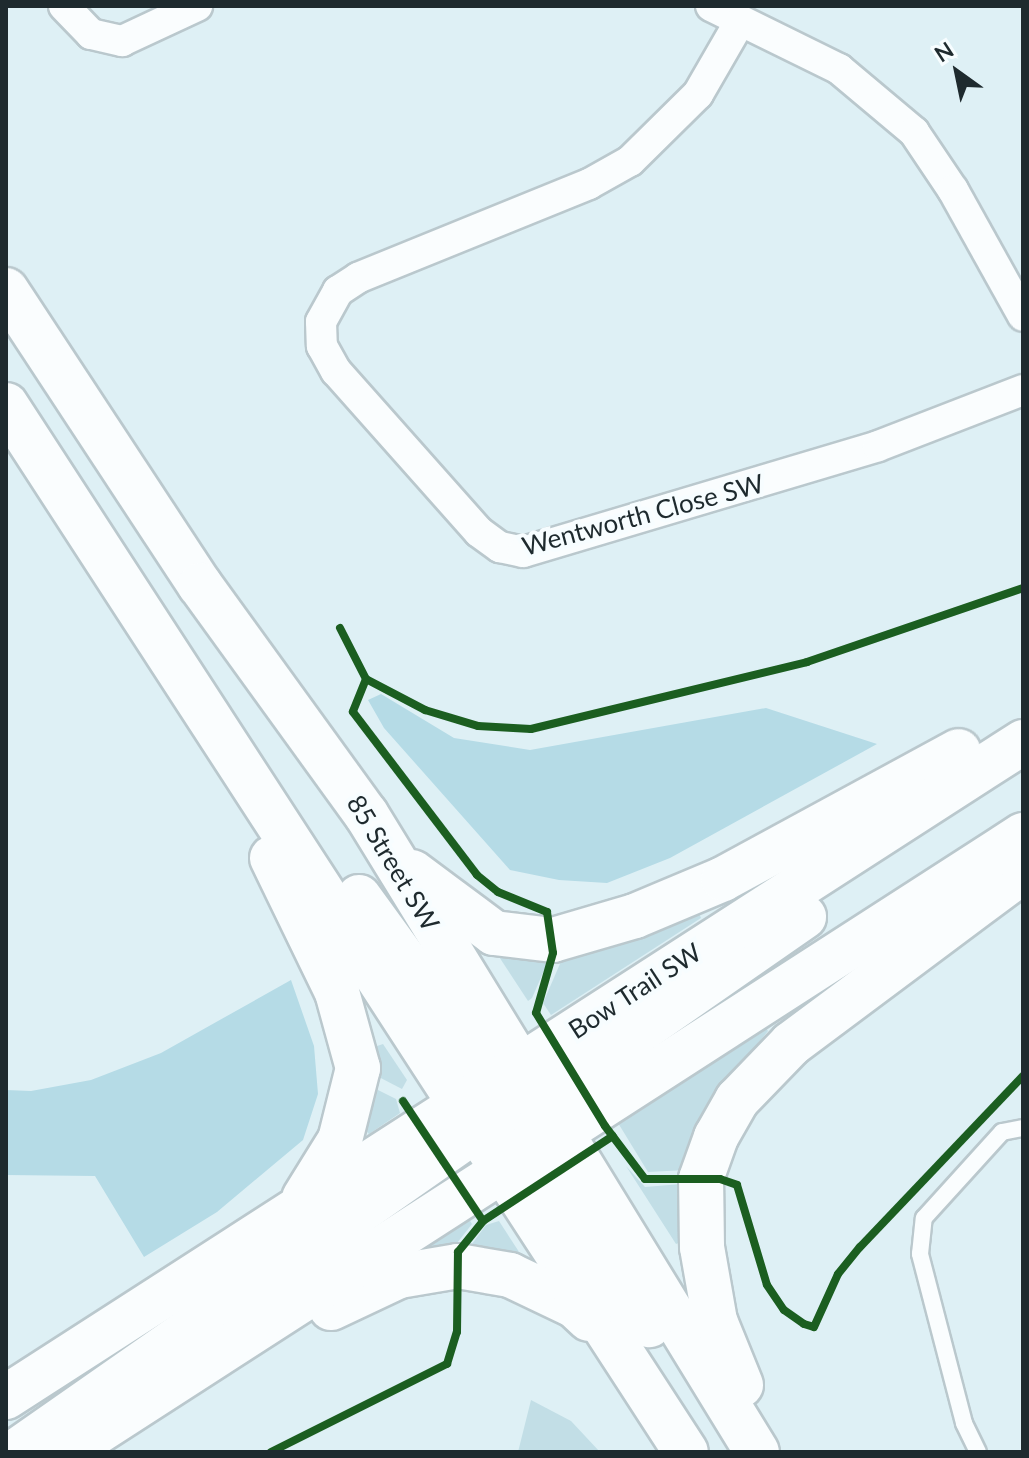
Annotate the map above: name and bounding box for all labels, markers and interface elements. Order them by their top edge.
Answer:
north arrow [917,32,997,112]
text: N [929,36,958,67]
street label: Wentworth Close SW [519,468,767,562]
street label: 85 Street SW [340,789,446,937]
street label: Bow Trail SW [562,936,708,1046]

